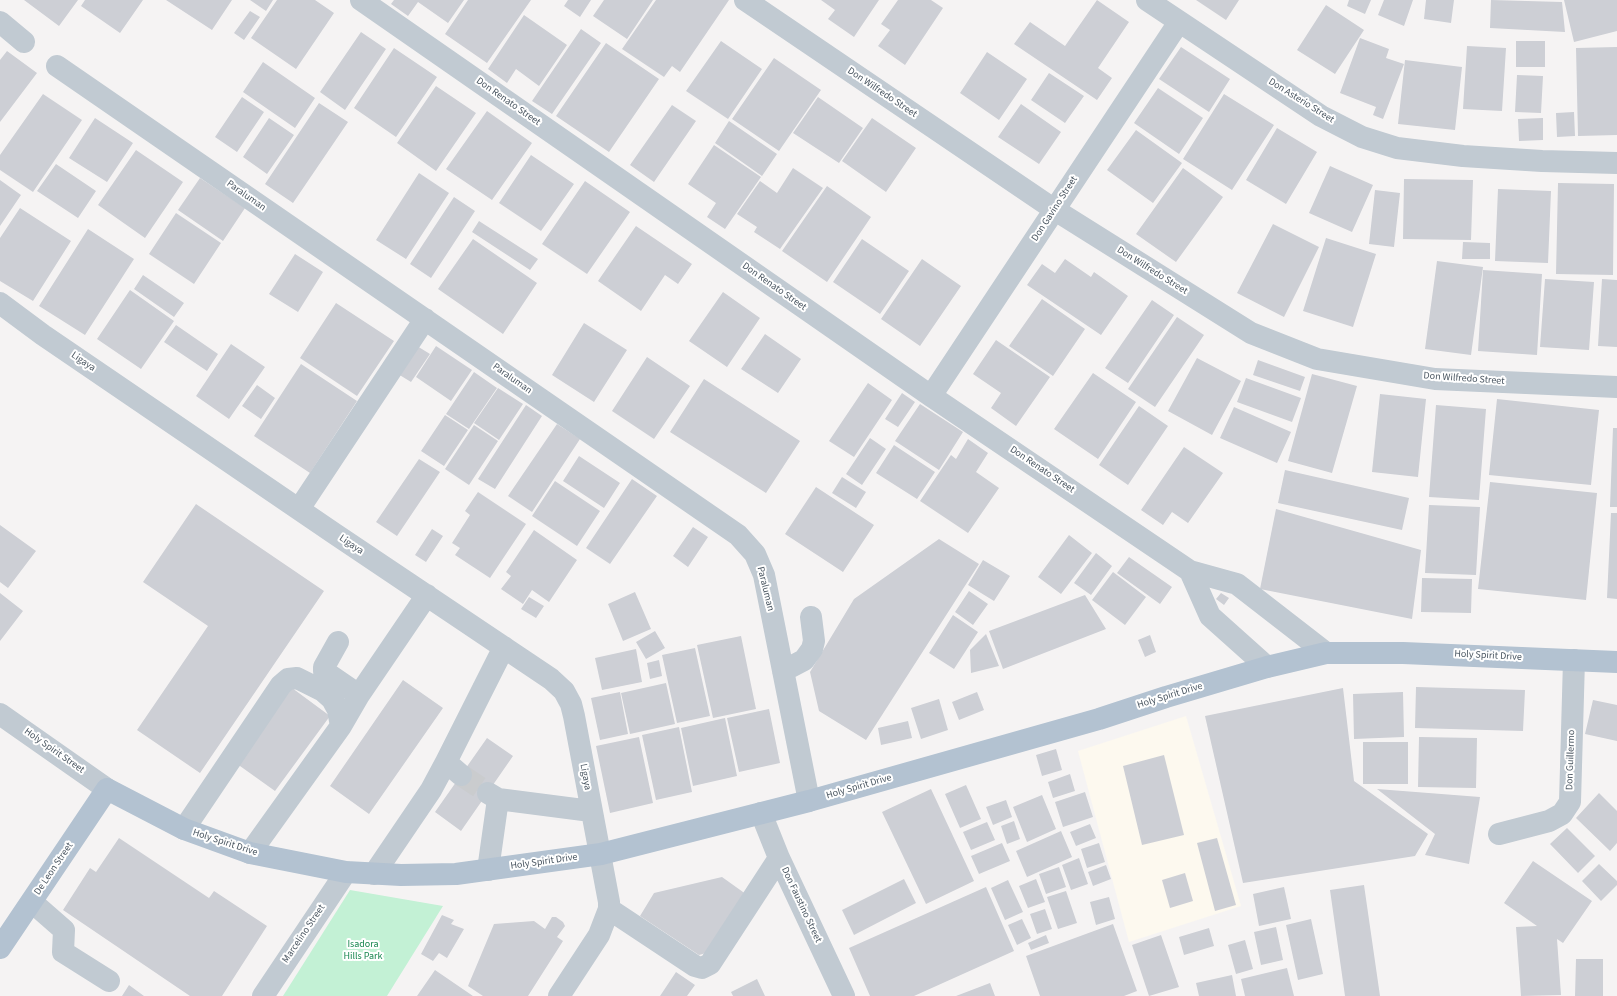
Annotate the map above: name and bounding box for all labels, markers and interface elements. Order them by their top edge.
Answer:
street label: Don Wilfredo Street [845,65,919,121]
street label: Don Renato Street [474,75,542,129]
street label: Don Asterio Street [1266,76,1336,126]
street label: Don Gavino Street [1029,174,1081,244]
street label: Paraluman [224,178,268,214]
street label: Don Wilfredo Street [1114,244,1190,298]
street label: Don Renato Street [740,260,808,314]
street label: Ligaya [69,350,97,374]
street label: Paraluman [490,361,534,397]
street label: Don Wilfredo Street [1423,370,1505,388]
street label: Don Renato Street [1007,444,1077,496]
street label: Ligaya [337,533,365,557]
street label: Paraluman [754,566,776,612]
street label: Holy Spirit Drive [1454,648,1522,664]
street label: Holy Spirit Drive [1136,680,1204,712]
street label: Holy Spirit Street [22,726,86,776]
street label: Don Guillermo [1564,730,1578,790]
street label: Ligaya [577,763,593,791]
street label: Holy Spirit Drive [825,772,893,802]
street label: Holy Spirit Drive [191,827,259,859]
street label: De Leon Street [32,840,76,898]
street label: Holy Spirit Drive [510,851,578,873]
street label: Don Faustino Street [778,865,824,945]
street label: Marcelino Street [280,902,328,966]
park label: Isadora Hills Park [344,939,382,962]

